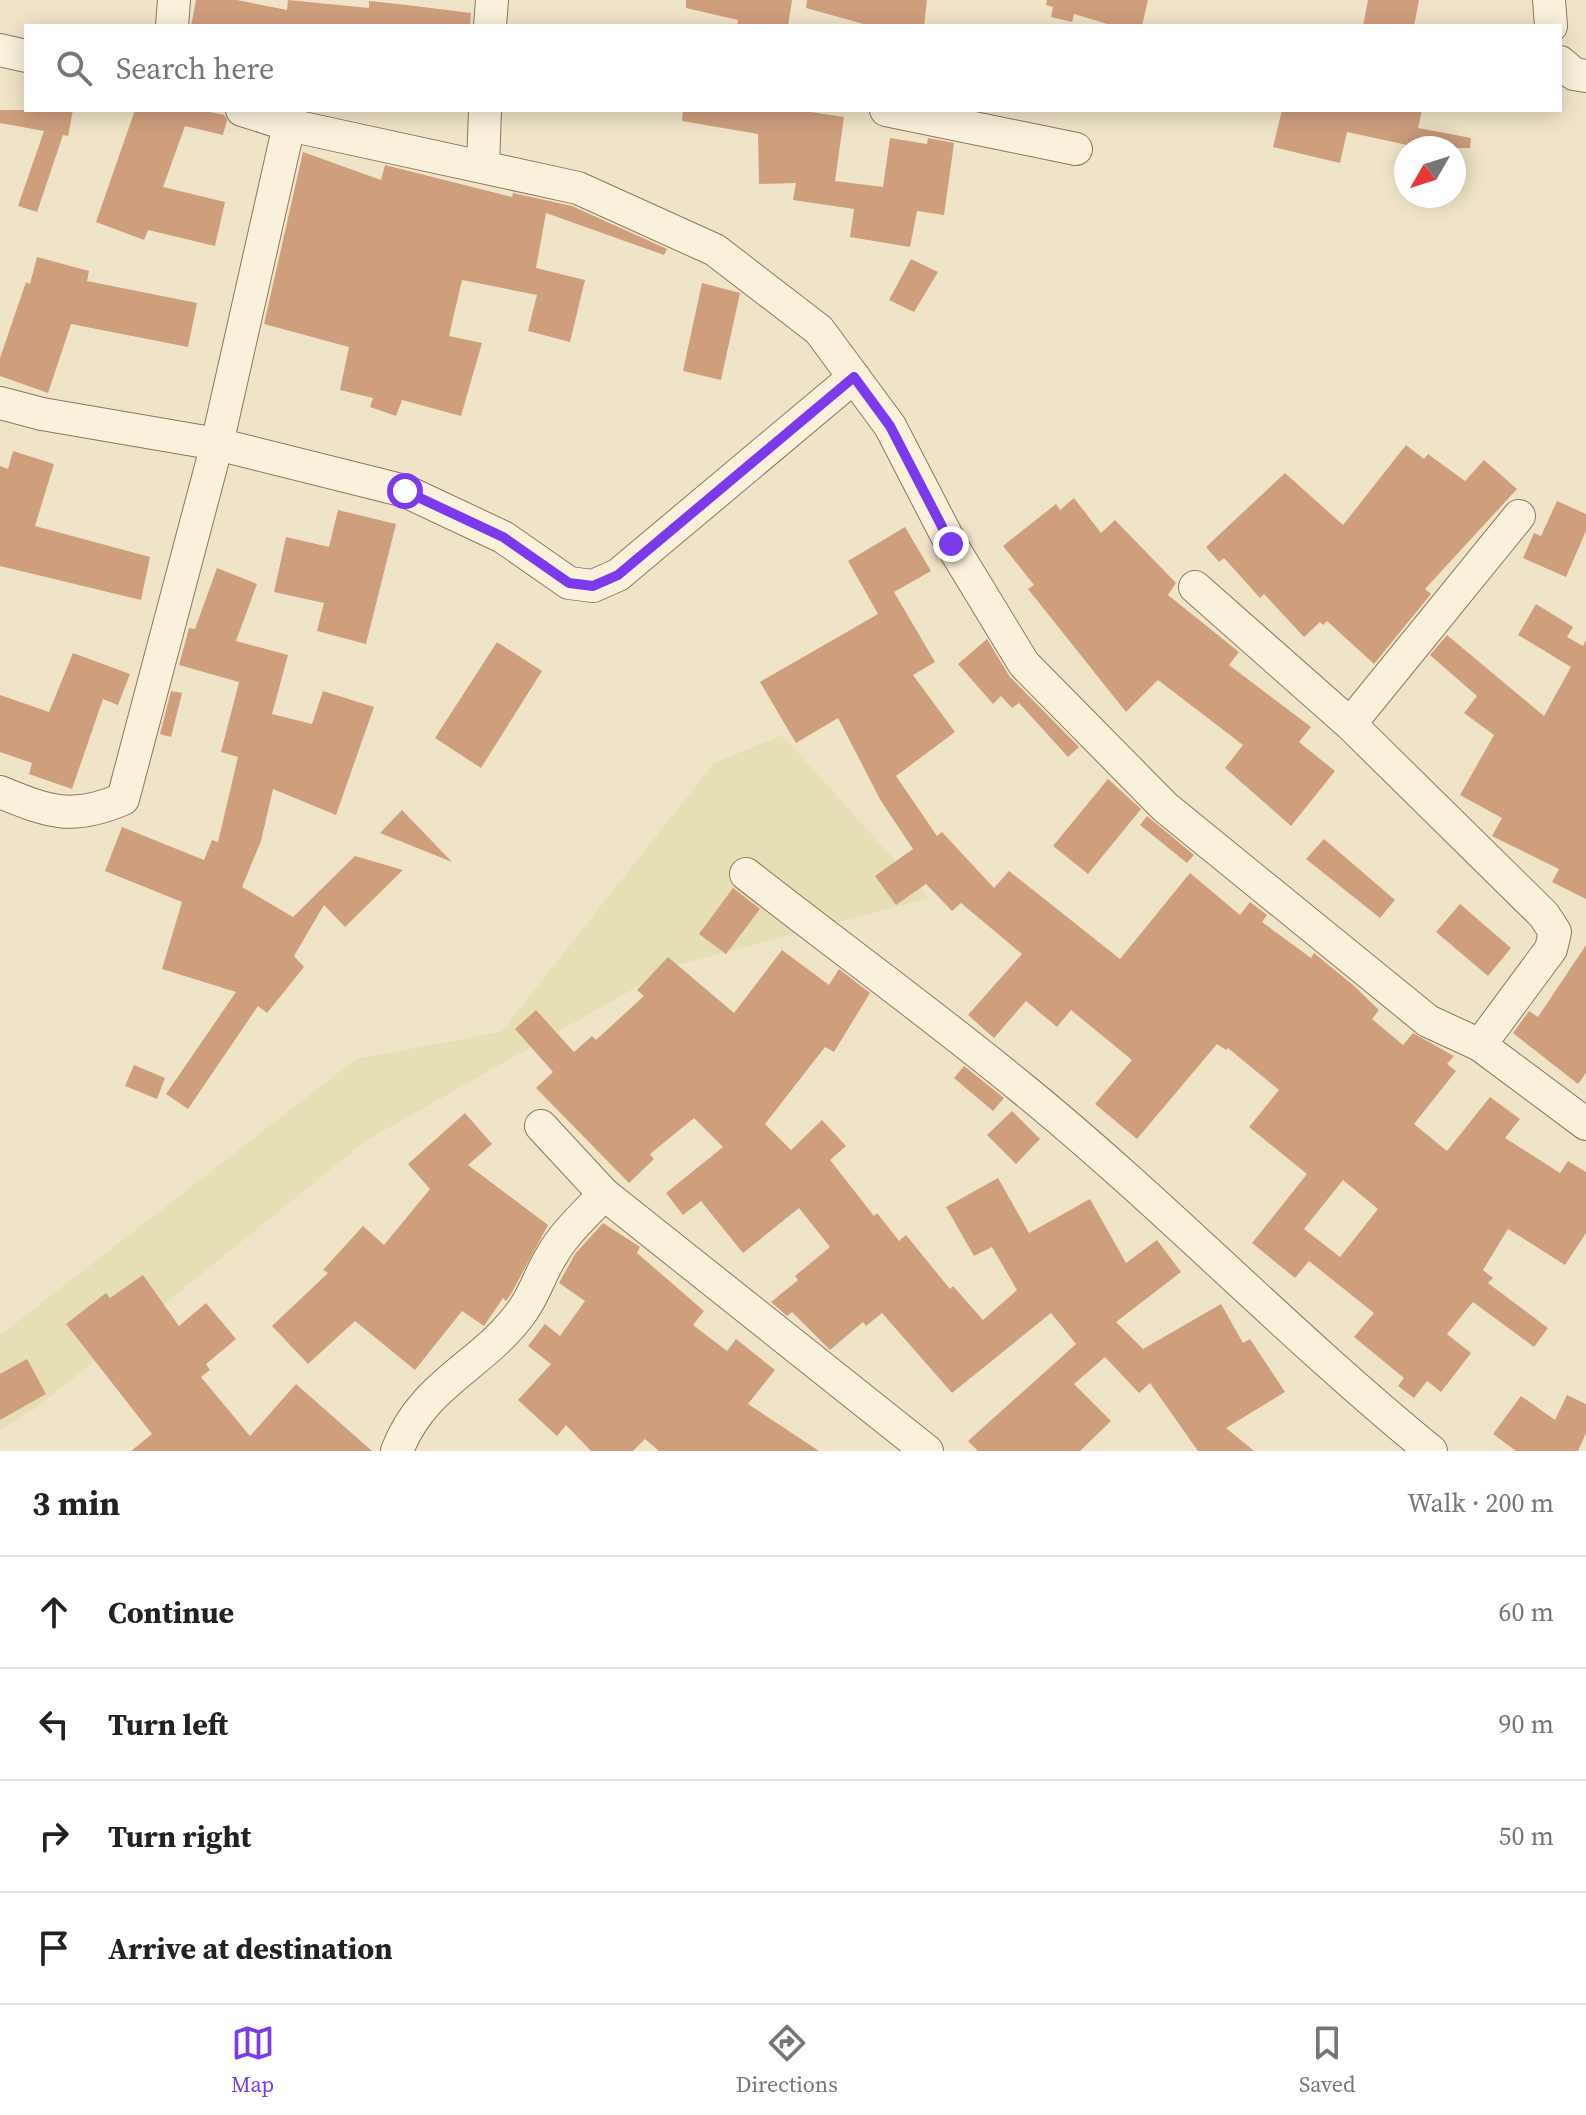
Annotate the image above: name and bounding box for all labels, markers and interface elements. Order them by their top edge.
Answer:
search box [24,24,1562,112]
icon: search [52,46,96,90]
text: Search here [116,48,274,89]
north arrow [1394,136,1466,208]
route start [387,473,423,509]
route end [933,526,969,562]
text: 3 min [32,1480,120,1526]
text: Walk · 200 m [1407,1485,1554,1521]
icon: ahead [32,1590,76,1634]
text: Continue [108,1592,234,1633]
text: 60 m [1499,1594,1554,1630]
icon: left [32,1702,76,1746]
text: Turn left [108,1704,228,1745]
text: 90 m [1499,1706,1554,1742]
icon: right [32,1814,76,1858]
text: Turn right [108,1816,251,1857]
text: 50 m [1499,1818,1554,1854]
icon: arrive [32,1926,76,1970]
text: Arrive at destination [108,1928,393,1969]
tab: Map [231,2021,275,2099]
tab: Directions [736,2021,838,2099]
tab: Saved [1299,2021,1355,2099]

